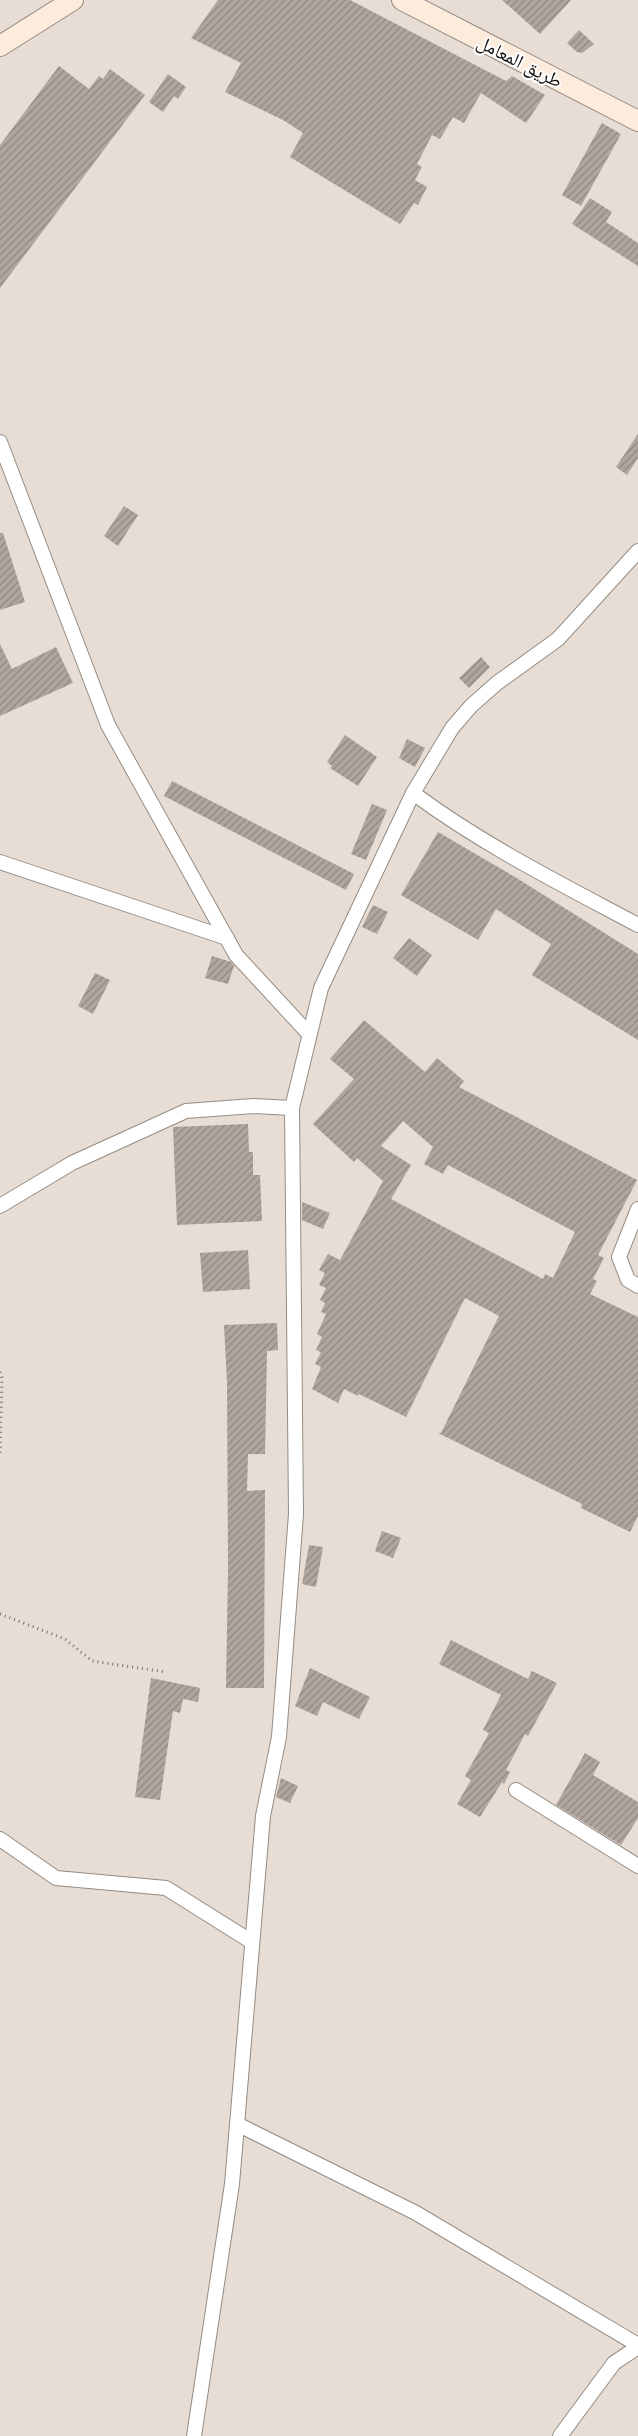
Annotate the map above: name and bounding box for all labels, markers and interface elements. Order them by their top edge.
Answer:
street label: طريق المعامل [471,28,567,96]

